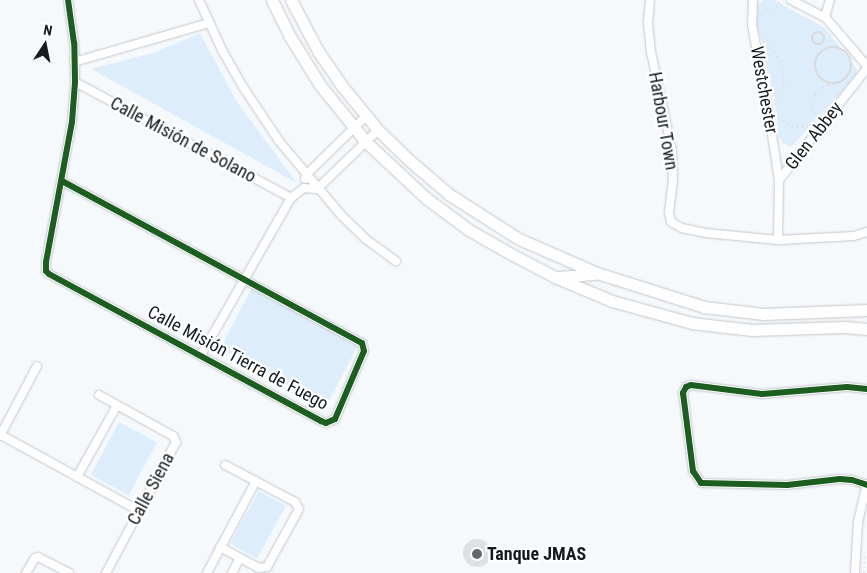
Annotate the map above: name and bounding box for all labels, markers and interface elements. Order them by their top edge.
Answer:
north arrow [20,20,70,70]
text: N [42,22,54,39]
street label: Westchester [746,45,782,135]
street label: Harbour Town [644,70,682,172]
street label: Calle Misión de Solano [106,92,260,188]
street label: Glen Abbey [781,98,847,174]
street label: Calle Misión Tierra de Fuego [144,301,332,415]
street label: Calle Siena [123,449,179,529]
place label: Tanque JMAS [487,543,586,565]
marker: Tanque JMAS [471,548,483,560]

